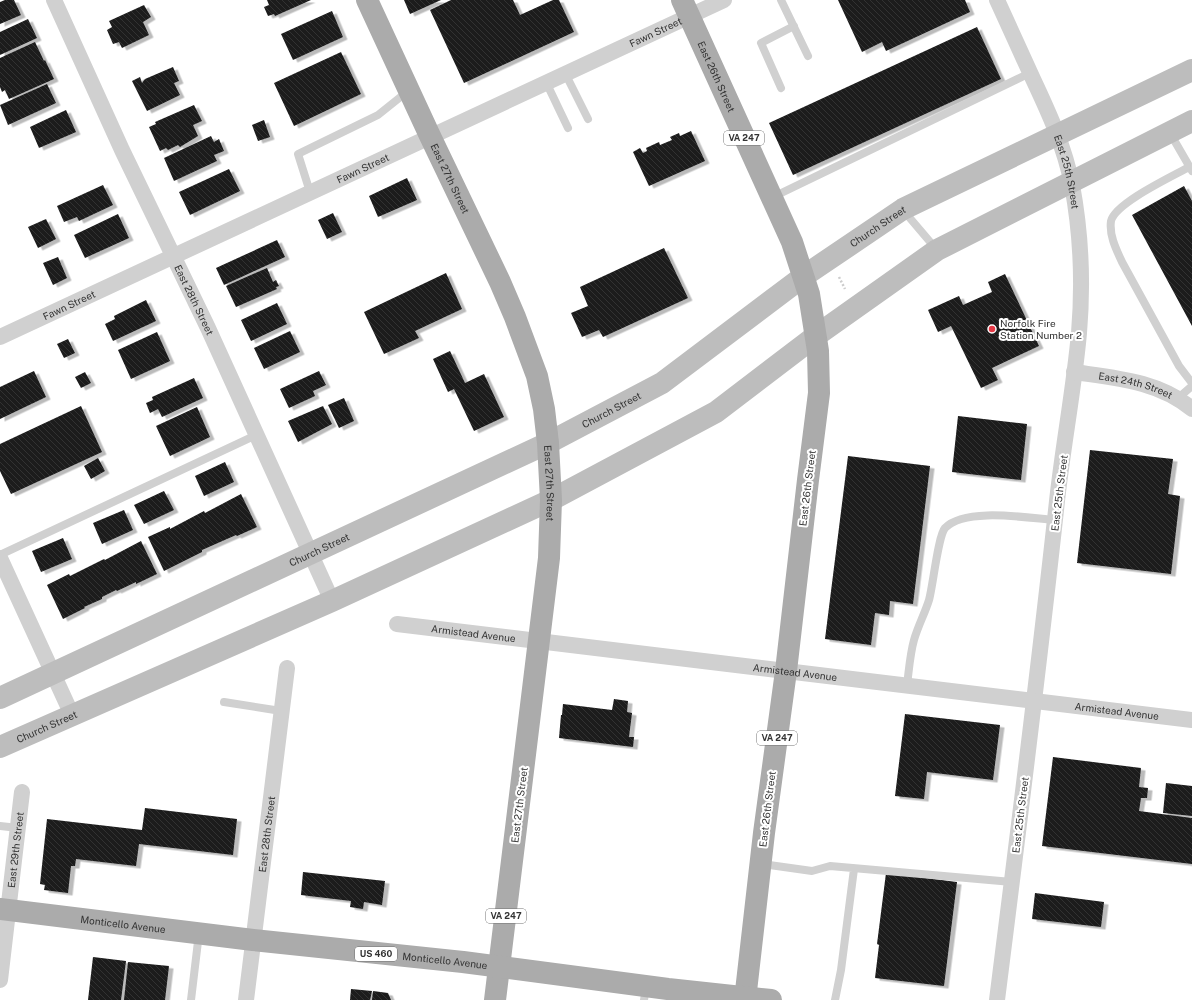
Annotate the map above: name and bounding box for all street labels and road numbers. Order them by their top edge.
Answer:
street label: Fawn Street [627,14,684,49]
street label: East 26th Street [695,39,738,114]
road number: VA 247 [724,131,764,145]
street label: East 25th Street [1052,133,1082,210]
street label: East 27th Street [428,142,472,216]
street label: Fawn Street [334,151,391,186]
street label: Church Street [847,203,908,249]
street label: East 28th Street [172,263,216,337]
street label: Fawn Street [41,288,97,322]
street label: East 24th Street [1098,369,1175,401]
street label: Church Street [580,389,643,430]
street label: East 27th Street [542,445,557,522]
street label: East 26th Street [796,449,818,527]
street label: East 25th Street [1048,454,1070,532]
street label: Church Street [287,530,351,569]
street label: Armistead Avenue [431,622,517,644]
street label: Armistead Avenue [752,661,838,683]
street label: Armistead Avenue [1074,700,1160,722]
street label: Church Street [14,708,79,745]
road number: VA 247 [757,731,797,745]
street label: East 27th Street [508,766,530,844]
street label: East 26th Street [756,770,778,848]
street label: East 25th Street [1009,776,1031,854]
street label: East 28th Street [256,795,277,873]
street label: East 29th Street [5,811,26,889]
road number: VA 247 [486,909,526,923]
street label: Monticello Avenue [80,913,167,935]
road number: US 460 [355,947,397,961]
street label: Monticello Avenue [402,950,489,971]

